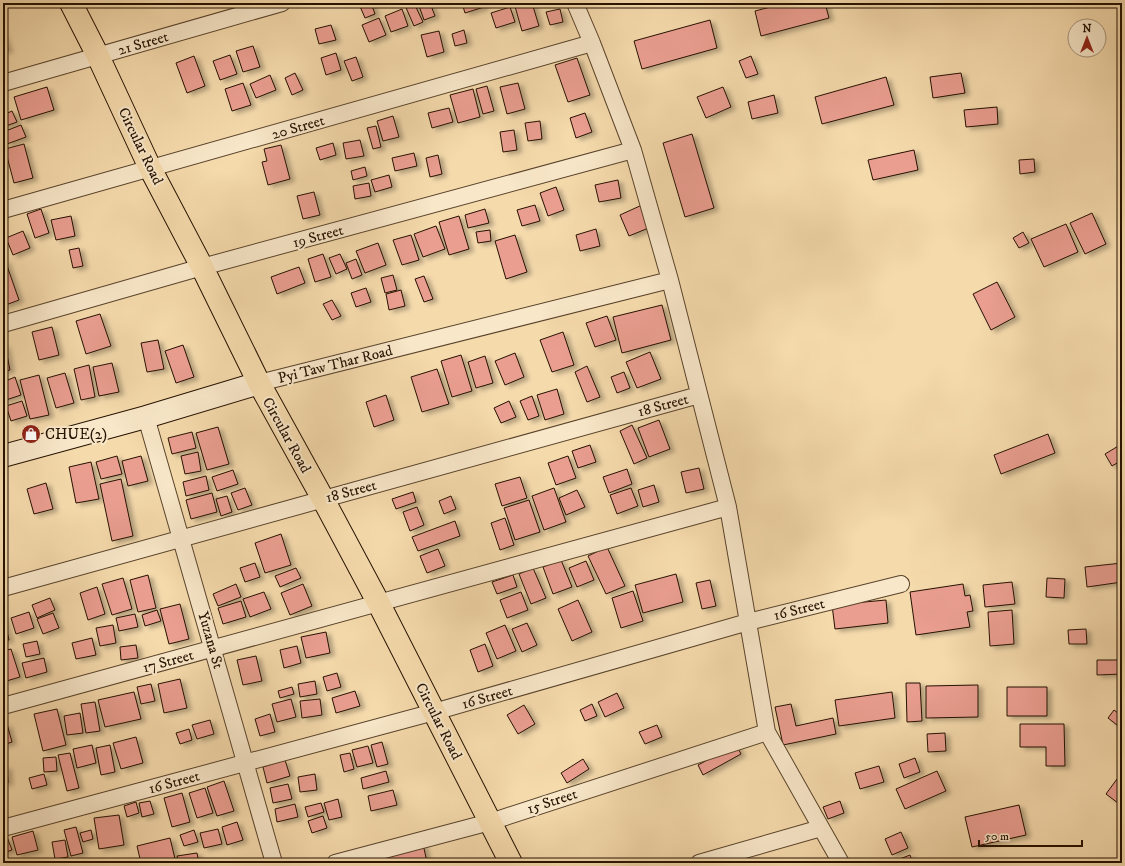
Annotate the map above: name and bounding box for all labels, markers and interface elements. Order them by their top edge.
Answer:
north arrow [1067,18,1107,58]
text: N [1082,22,1092,36]
street label: 21 Street [116,27,171,60]
street label: Circular Road [114,104,168,188]
street label: 20 Street [269,111,327,144]
street label: 19 Street [291,221,346,252]
street label: Pyi Taw Thar Road [276,341,395,388]
street label: 18 Street [636,390,691,421]
street label: Circular Road [258,394,315,477]
shop icon: CHUE(2) [20,423,42,445]
place label: CHUE(2) [45,425,107,444]
street label: 18 Street [324,476,379,507]
street label: 16 Street [772,594,827,625]
street label: Yuzana St [193,609,228,671]
street label: 17 Street [141,646,196,677]
street label: Circular Road [411,680,466,763]
street label: 16 Street [460,681,515,714]
street label: 16 Street [147,767,202,798]
street label: 15 Street [525,784,580,818]
scale bar [979,822,1082,848]
text: 50 m [985,829,1009,844]

